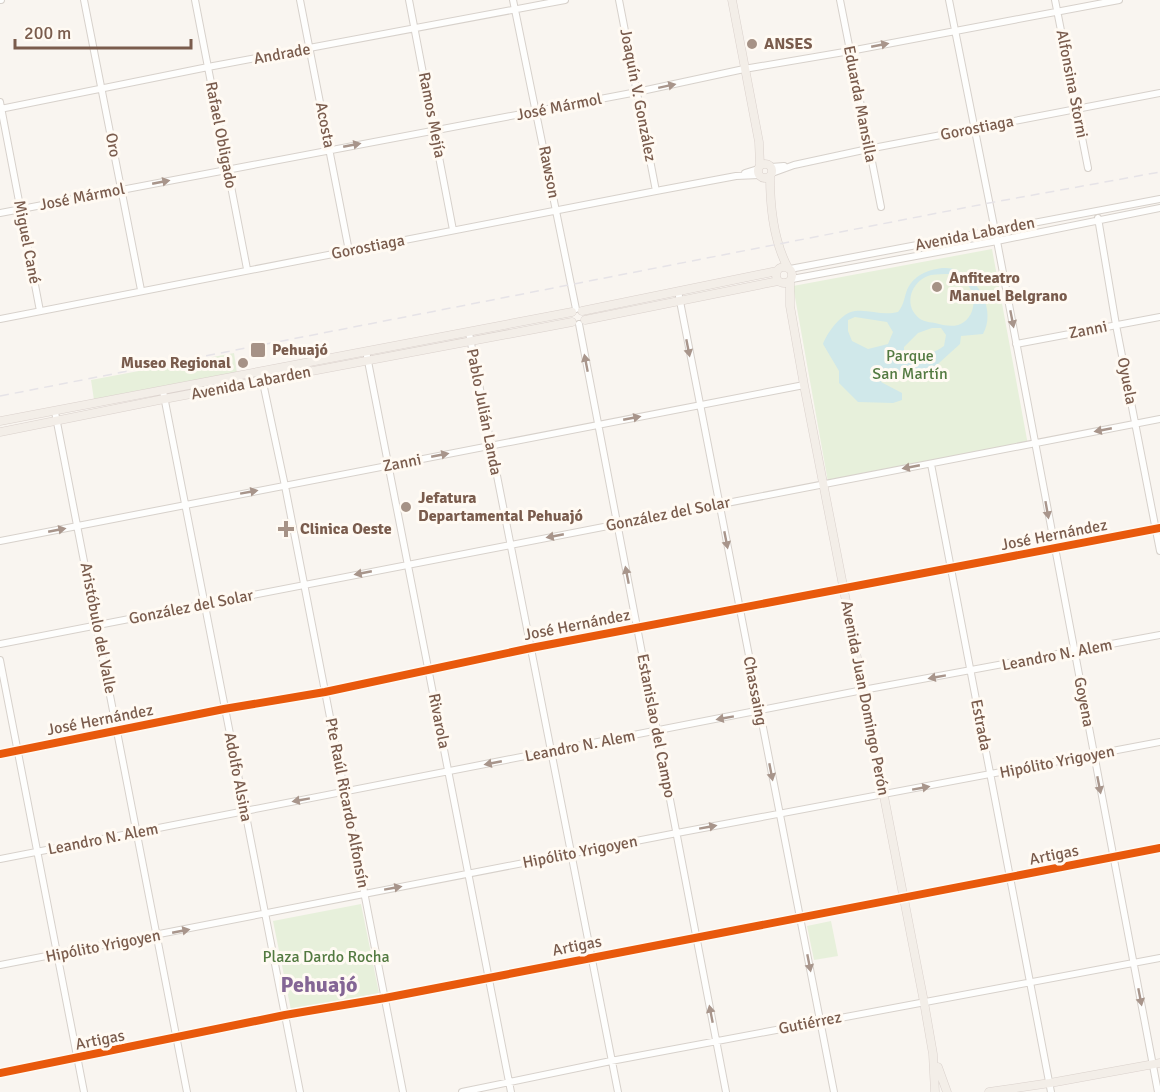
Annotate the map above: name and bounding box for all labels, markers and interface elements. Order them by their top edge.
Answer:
scale bar [15,12,190,50]
text: 200 m [24,22,71,44]
street label: Joaquín V. González [615,27,661,163]
street label: Alfonsina Storni [1052,28,1092,140]
place label: ANSES [764,34,812,54]
marker: ANSES [745,37,759,51]
street label: Andrade [252,39,312,69]
one-way arrow [870,40,889,49]
street label: Eduarda Mansilla [839,44,881,164]
street label: Ramos Mejía [414,70,450,160]
street label: Rafael Obligado [201,80,241,190]
one-way arrow [658,80,677,90]
street label: José Mármol [515,89,604,125]
street label: Acosta [311,100,339,150]
street label: Gorostiaga [939,111,1015,145]
street label: Oro [101,131,125,159]
one-way arrow [343,140,362,149]
street label: Rawson [534,144,564,200]
one-way arrow [151,177,170,186]
street label: José Mármol [38,179,127,215]
street label: Miguel Cané [9,198,45,286]
street label: Avenida Labarden [913,213,1037,255]
street label: Gorostiaga [330,230,406,264]
place label: Anfiteatro Manuel Belgrano [949,268,1067,306]
marker: Anfiteatro Manuel Belgrano [930,280,944,294]
one-way arrow [1008,309,1017,328]
street label: Zanni [1067,316,1109,344]
one-way arrow [684,339,693,358]
place label: Pehuajó [272,340,328,360]
marker: Pehuajó [249,341,267,359]
park label: Parque San Martín [872,346,948,384]
street label: Pablo Julián Landa [462,347,506,477]
place label: Museo Regional [121,353,231,373]
one-way arrow [581,353,590,372]
marker: Museo Regional [236,356,250,370]
street label: Oyuela [1113,356,1141,406]
street label: Avenida Labarden [189,362,313,404]
one-way arrow [622,413,641,422]
one-way arrow [1093,426,1112,435]
street label: Zanni [381,449,423,477]
one-way arrow [431,450,450,459]
one-way arrow [901,463,920,472]
one-way arrow [239,487,258,496]
place label: Jefatura Departamental Pehuajó [418,488,583,526]
street label: González del Solar [604,492,732,536]
marker: Jefatura Departamental Pehuajó [399,500,413,514]
one-way arrow [1043,501,1052,520]
street label: José Hernández [999,515,1109,555]
place label: Clinica Oeste [300,519,392,539]
marker: Clinica Oeste [277,520,295,538]
one-way arrow [48,525,67,534]
one-way arrow [722,530,731,549]
one-way arrow [545,532,564,541]
street label: Aristóbulo del Valle [75,561,121,695]
one-way arrow [622,565,631,584]
one-way arrow [354,569,373,578]
street label: González del Solar [127,585,255,629]
street label: Avenida Juan Domingo Perón [836,599,894,797]
street label: José Hernández [522,605,632,645]
street label: Leandro N. Alem [1000,634,1114,676]
street label: Estanislao del Campo [632,652,680,800]
street label: Chassaing [738,655,772,727]
one-way arrow [928,673,947,682]
street label: Goyena [1069,675,1099,729]
street label: Rivarola [424,692,454,750]
street label: Estrada [966,698,996,752]
street label: José Hernández [45,700,155,740]
one-way arrow [716,714,735,723]
street label: Pte Raúl Ricardo Alfonsín [321,716,373,890]
street label: Leandro N. Alem [523,725,637,767]
street label: Adolfo Alsina [220,731,256,823]
street label: Hipólito Yrigoyen [998,741,1116,783]
one-way arrow [483,759,502,768]
one-way arrow [767,763,776,782]
one-way arrow [1095,775,1104,794]
one-way arrow [911,783,930,792]
one-way arrow [291,795,310,804]
street label: Leandro N. Alem [46,818,160,860]
one-way arrow [699,823,718,832]
street label: Hipólito Yrigoyen [521,831,639,873]
street label: Artigas [1028,840,1080,870]
one-way arrow [384,883,403,892]
street label: Hipólito Yrigoyen [44,925,162,967]
one-way arrow [172,926,191,935]
street label: Artigas [551,931,603,961]
park label: Plaza Dardo Rocha [262,947,390,967]
one-way arrow [805,954,814,973]
district label: Pehuajó [281,971,357,998]
one-way arrow [1136,987,1145,1006]
one-way arrow [706,1004,715,1023]
street label: Gutiérrez [777,1007,843,1039]
street label: Artigas [74,1025,126,1055]

